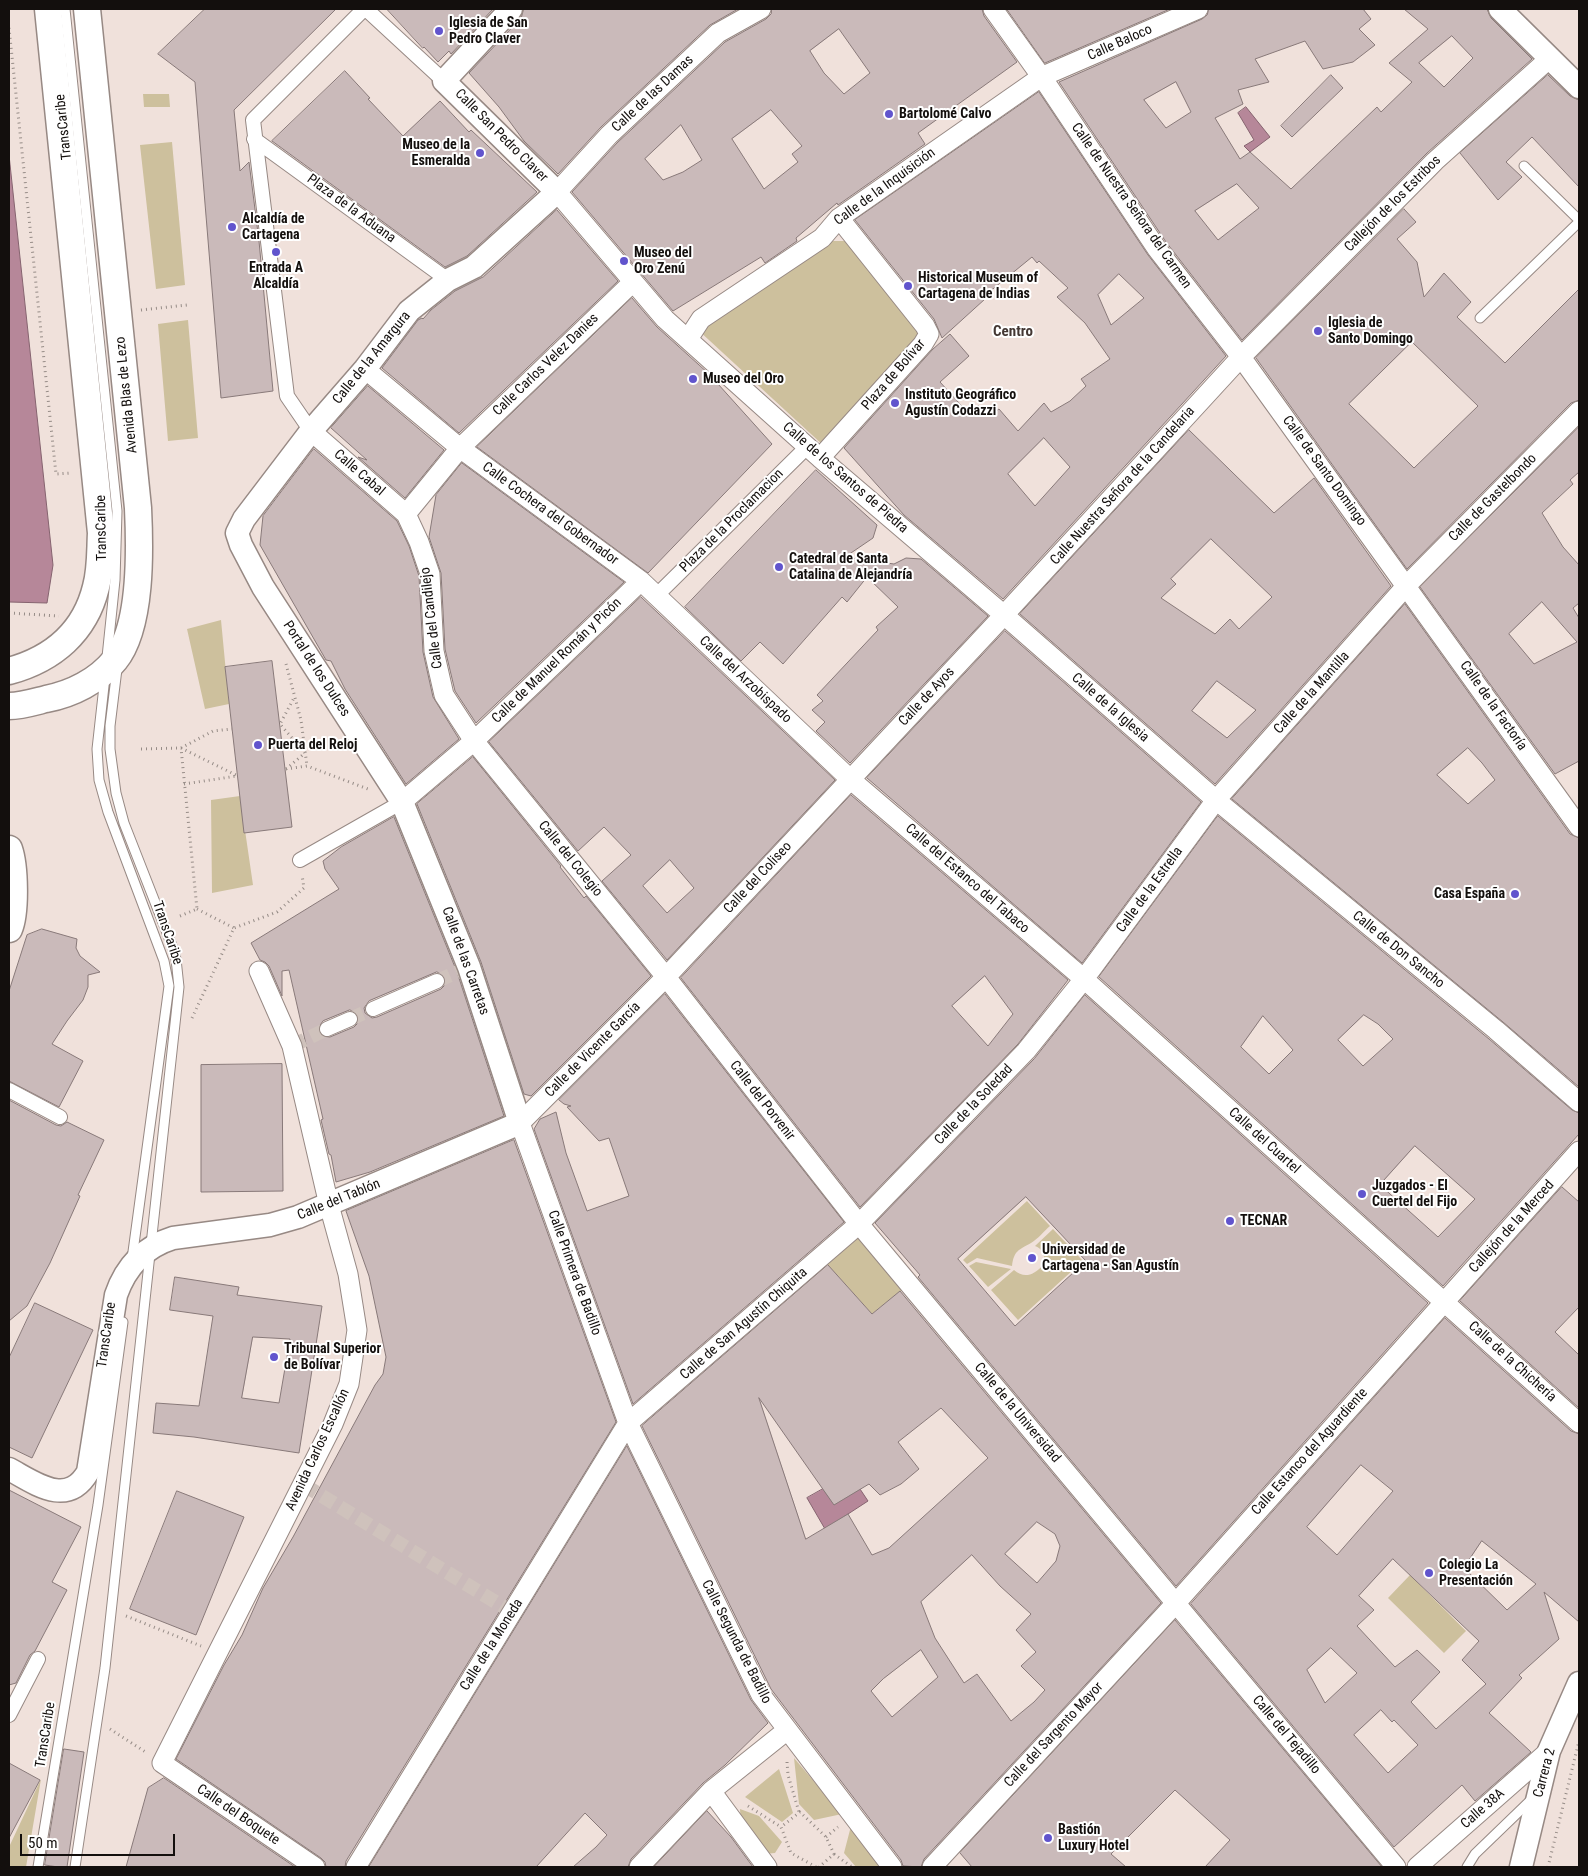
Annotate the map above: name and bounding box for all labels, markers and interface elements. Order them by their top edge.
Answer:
place label: Iglesia de San Pedro Claver [449,15,528,48]
street label: Calle Baloco [1085,21,1155,65]
marker: Iglesia de San Pedro Claver [433,25,445,37]
street label: Calle de las Damas [609,52,697,136]
street label: Calle San Pedro Claver [451,86,551,186]
street label: TransCaribe [52,93,76,161]
place label: Bartolomé Calvo [899,106,992,122]
marker: Bartolomé Calvo [883,108,895,120]
street label: Calle de Nuestra Señora del Carmen [1067,120,1195,292]
place label: Museo de la Esmeralda [402,137,470,170]
street label: Calle de la Inquisición [831,145,939,229]
marker: Museo de la Esmeralda [474,147,486,159]
street label: Callejón de los Estribos [1341,152,1445,256]
street label: Plaza de la Aduana [303,171,399,247]
place label: Alcaldía de Cartagena [242,211,305,243]
marker: Alcaldía de Cartagena [226,221,238,233]
place label: Museo del Oro Zenú [634,245,692,278]
marker: Entrada A Alcaldía [270,246,282,258]
marker: Museo del Oro Zenú [618,255,630,267]
place label: Entrada A Alcaldía [249,260,303,292]
place label: Historical Museum of Cartagena de Indias [918,270,1038,302]
marker: Historical Museum of Cartagena de Indias [902,280,914,292]
street label: Calle de la Amargura [329,308,415,408]
street label: Calle Carlos Velez Danies [490,310,602,420]
place label: Iglesia de Santo Domingo [1328,315,1413,348]
district label: Centro [993,323,1033,341]
marker: Iglesia de Santo Domingo [1312,325,1324,337]
street label: Avenida Blas de Lezo [113,336,141,454]
street label: Plaza de Bolívar [859,336,929,414]
place label: Museo del Oro [703,371,784,387]
marker: Museo del Oro [687,373,699,385]
place label: Instituto Geográfico Agustín Codazzi [905,387,1016,420]
marker: Instituto Geográfico Agustín Codazzi [889,397,901,409]
street label: Calle Nuestra Señora de la Candelaria [1047,403,1199,569]
street label: Calle de Santo Domingo [1278,413,1370,529]
street label: Calle de los Santos de Piedra [779,419,911,537]
street label: Calle Cabal [330,446,388,500]
street label: Calle de Gastelbondo [1446,451,1540,545]
street label: Calle Cochera del Gobernador [479,459,621,569]
street label: Plaza de la Proclamacion [677,466,787,576]
street label: TransCaribe [93,495,111,561]
place label: Catedral de Santa Catalina de Alejandría [789,551,912,584]
marker: Catedral de Santa Catalina de Alejandría [773,561,785,573]
street label: Calle del Candilejo [417,566,447,670]
street label: Calle de Manuel Román y Picón [489,595,625,727]
street label: Portal de los Dulces [279,618,353,720]
street label: Calle del Arzobispado [695,633,795,727]
street label: Calle de la Mantilla [1271,648,1353,738]
street label: Calle de la Factoría [1456,658,1530,754]
street label: Calle de Ayos [895,664,959,730]
street label: Calle de la Iglesia [1068,670,1152,746]
place label: Puerta del Reloj [268,737,357,753]
marker: Puerta del Reloj [252,739,264,751]
street label: Calle del Colegio [534,818,606,900]
street label: Calle del Estanco del Tabaco [902,821,1032,937]
street label: Calle del Coliseo [720,839,796,917]
street label: Calle de la Estrella [1113,844,1187,936]
place label: Casa España [1434,886,1505,902]
marker: Casa España [1509,888,1521,900]
street label: TransCaribe [148,899,186,967]
street label: Calle de las Carretas [438,905,492,1017]
street label: Calle de Don Sancho [1349,908,1447,992]
street label: Calle de Vicente García [542,999,644,1101]
street label: Calle del Porvenir [726,1058,798,1144]
street label: Calle de la Soledad [931,1061,1017,1149]
street label: Calle del Cuartel [1225,1104,1303,1178]
street label: Calle del Tablón [295,1176,383,1224]
street label: Callejón de la Merced [1466,1177,1558,1277]
place label: Juzgados - El Cuertel del Fijo [1372,1178,1457,1210]
marker: Juzgados - El Cuertel del Fijo [1356,1188,1368,1200]
street label: Calle Primera de Badillo [544,1208,604,1338]
place label: TECNAR [1240,1213,1287,1229]
marker: TECNAR [1224,1215,1236,1227]
place label: Universidad de Cartagena - San Agustín [1042,1242,1179,1274]
marker: Universidad de Cartagena - San Agustín [1026,1252,1038,1264]
street label: Calle de San Agustín Chiquita [677,1264,811,1384]
street label: TransCaribe [94,1301,120,1369]
street label: Calle de la Chichería [1465,1318,1559,1406]
place label: Tribunal Superior de Bolívar [284,1341,381,1374]
marker: Tribunal Superior de Bolívar [268,1351,280,1363]
street label: Calle de la Universidad [970,1360,1064,1466]
street label: Calle Estanco del Aguardiente [1248,1385,1372,1519]
street label: Avenida Carlos Escallón [282,1386,354,1514]
place label: Colegio La Presentación [1439,1557,1513,1590]
marker: Colegio La Presentación [1423,1567,1435,1579]
street label: Calle Segunda de Badillo [697,1577,775,1707]
street label: Calle de la Moneda [457,1596,527,1694]
street label: Calle del Sargento Mayor [1001,1679,1107,1791]
street label: Calle del Tejadillo [1248,1692,1324,1778]
street label: TransCaribe [33,1701,59,1769]
street label: Carrera 2 [1530,1746,1560,1800]
street label: Calle del Boquete [193,1781,283,1849]
street label: Calle 38A [1458,1785,1508,1833]
place label: Bastión Luxury Hotel [1058,1822,1129,1854]
scale bar [22,1824,178,1856]
marker: Bastión Luxury Hotel [1042,1832,1054,1844]
text: 50 m [28,1834,58,1852]

